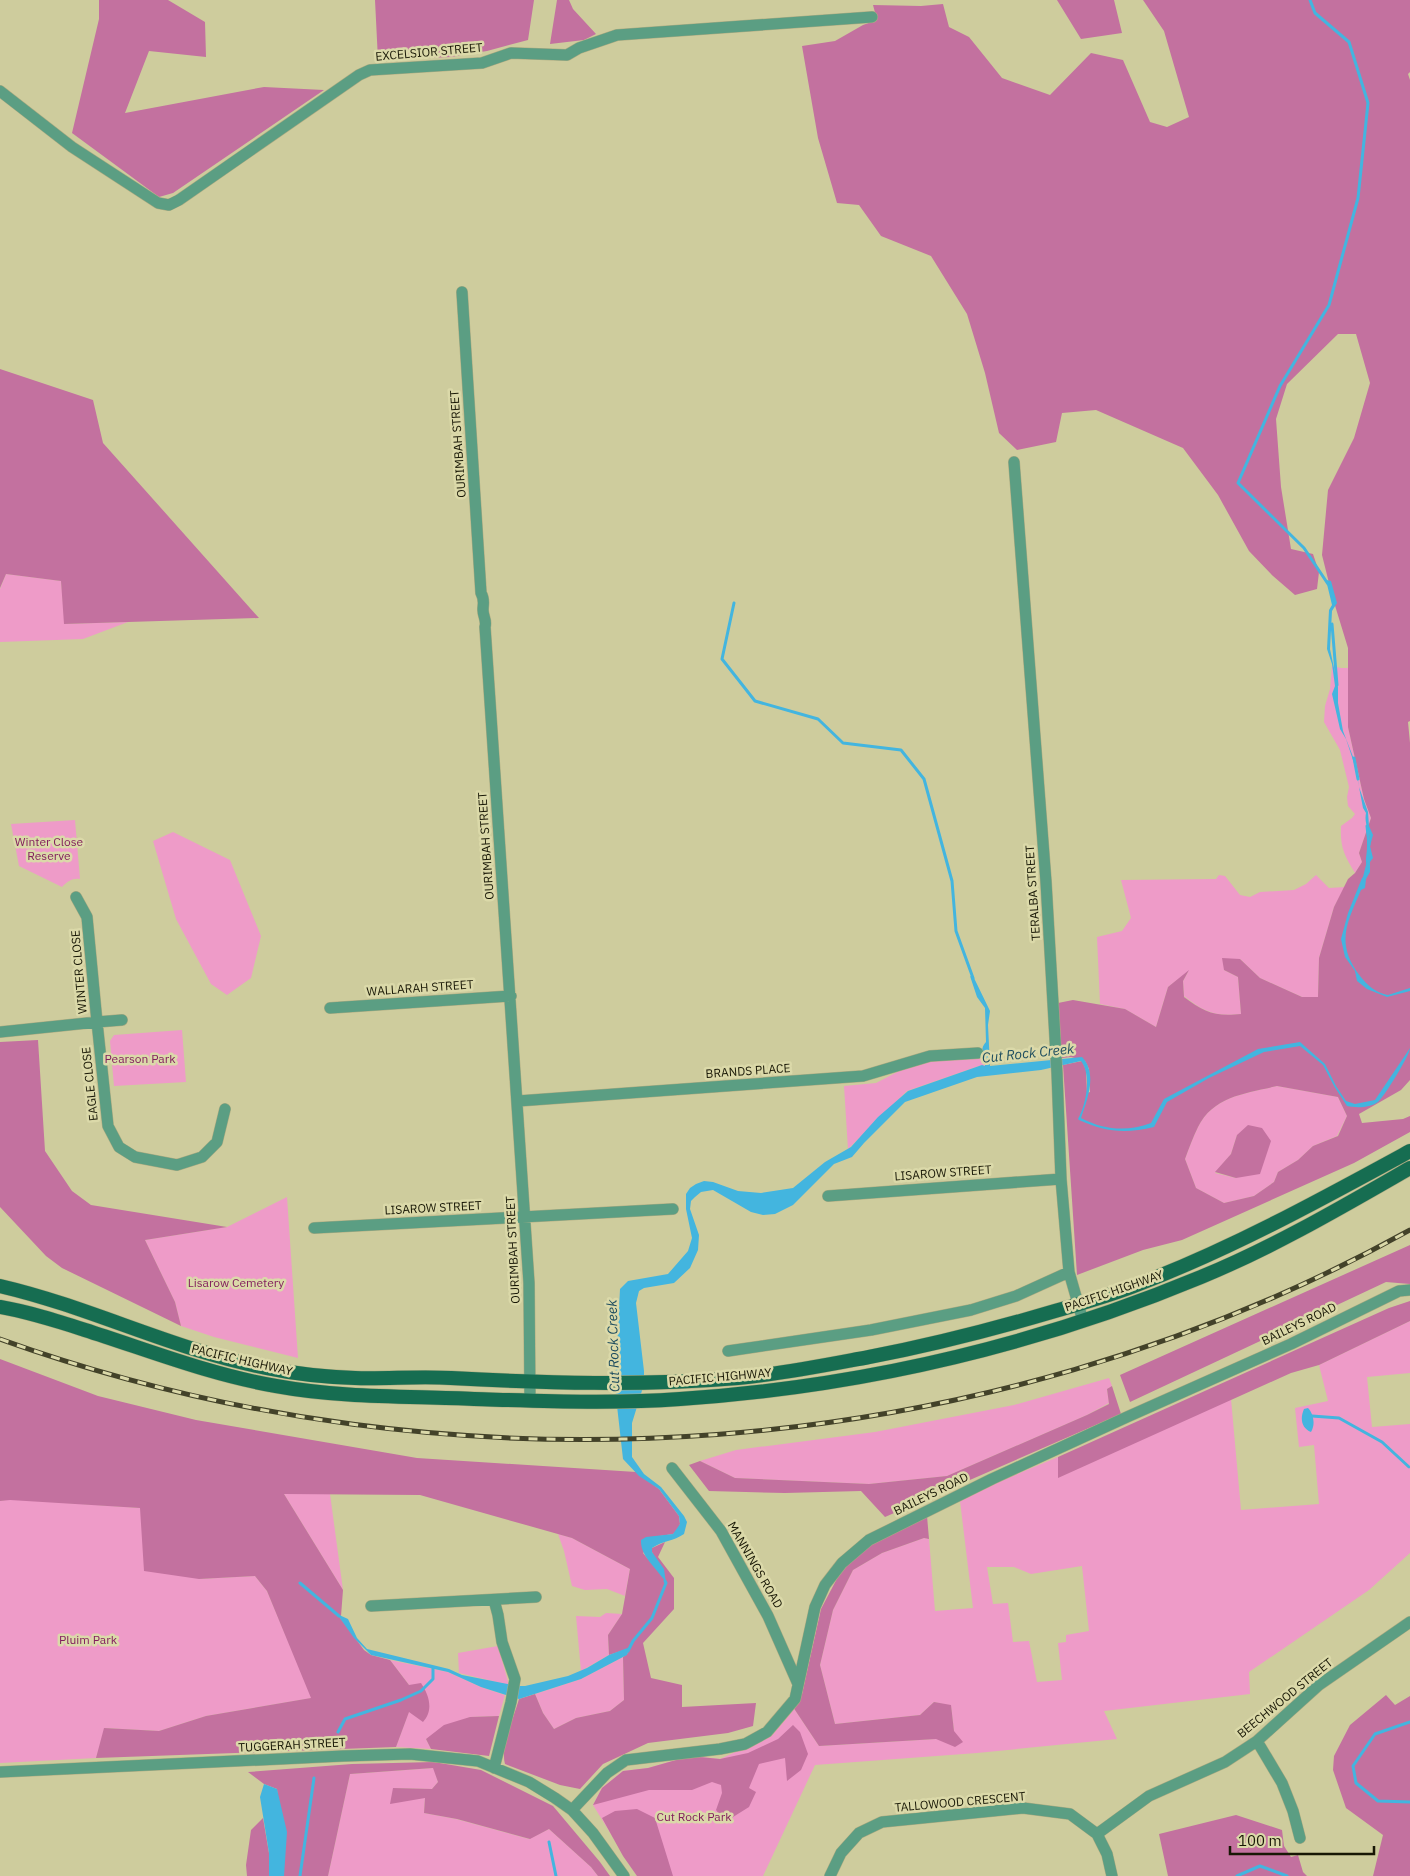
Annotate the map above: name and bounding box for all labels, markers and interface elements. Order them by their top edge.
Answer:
street label: EXCELSIOR STREET [375,39,483,64]
street label: OURIMBAH STREET [446,390,469,498]
street label: OURIMBAH STREET [474,792,497,900]
park label: Winter Close Reserve [15,834,84,863]
street label: TERALBA STREET [1022,845,1043,941]
street label: WINTER CLOSE [67,930,90,1014]
street label: WALLARAH STREET [366,976,474,999]
water label: Cut Rock Creek [981,1039,1076,1067]
street label: EAGLE CLOSE [78,1046,101,1122]
park label: Pearson Park [105,1051,176,1066]
street label: BRANDS PLACE [705,1060,791,1081]
street label: LISAROW STREET [894,1162,992,1183]
street label: OURIMBAH STREET [502,1196,523,1304]
street label: LISAROW STREET [384,1197,482,1218]
street label: PACIFIC HIGHWAY [1063,1267,1165,1314]
park label: Lisarow Cemetery [188,1275,284,1290]
water label: Cut Rock Creek [602,1299,624,1393]
street label: BAILEYS ROAD [1259,1299,1339,1348]
street label: PACIFIC HIGHWAY [190,1341,294,1378]
street label: PACIFIC HIGHWAY [668,1365,772,1388]
street label: BAILEYS ROAD [891,1469,971,1518]
street label: MANNINGS ROAD [725,1519,786,1611]
park label: Pluim Park [59,1632,118,1647]
street label: BEECHWOOD STREET [1234,1654,1336,1741]
street label: TUGGERAH STREET [238,1734,346,1755]
street label: TALLOWOOD CRESCENT [894,1788,1026,1815]
park label: Cut Rock Park [656,1809,732,1824]
scale bar [1230,1824,1374,1856]
text: 100 m [1238,1831,1282,1850]

